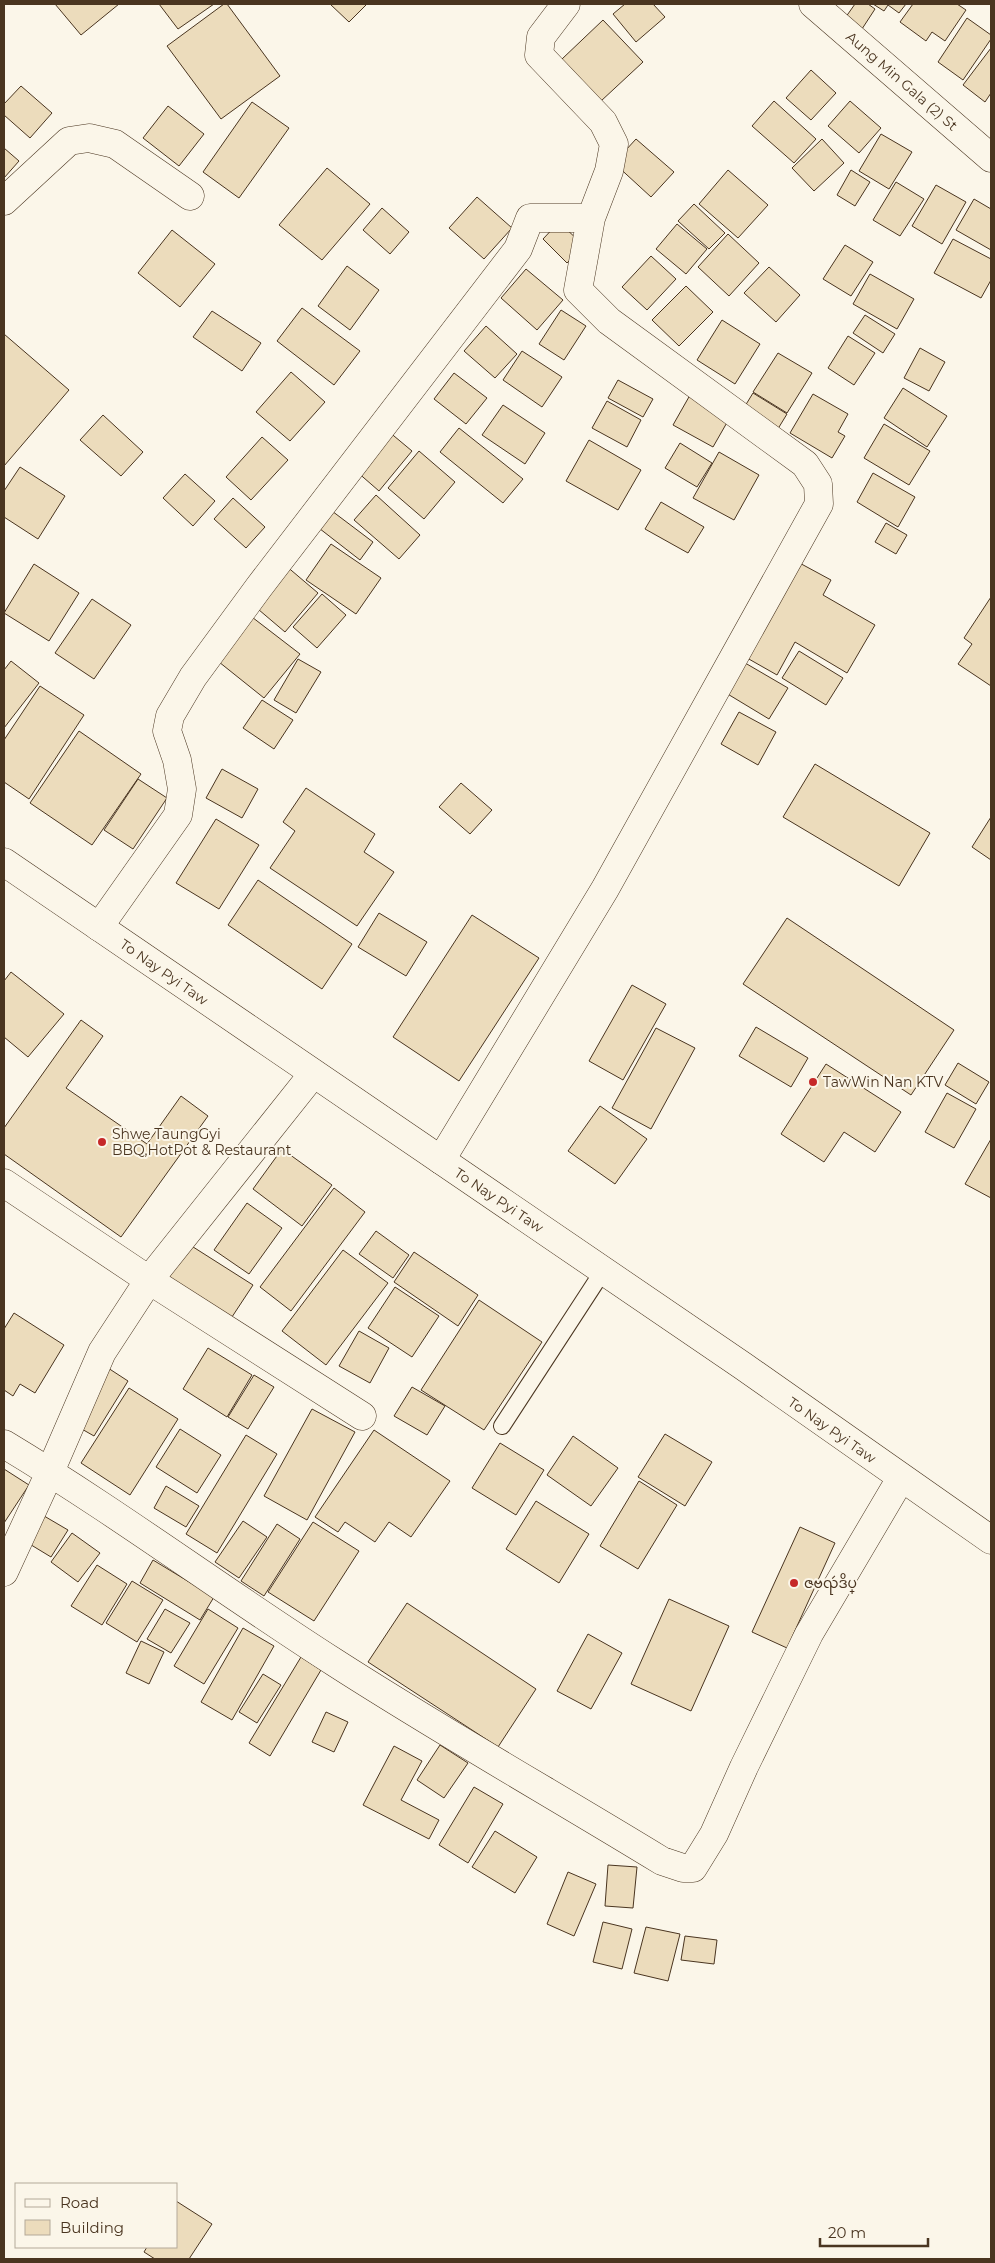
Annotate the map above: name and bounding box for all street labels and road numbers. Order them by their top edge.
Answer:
street label: Aung Min Gala (2) St [842,28,962,135]
street label: To Nay Pyi Taw [116,935,212,1009]
street label: To Nay Pyi Taw [451,1164,547,1237]
street label: To Nay Pyi Taw [784,1393,880,1467]

